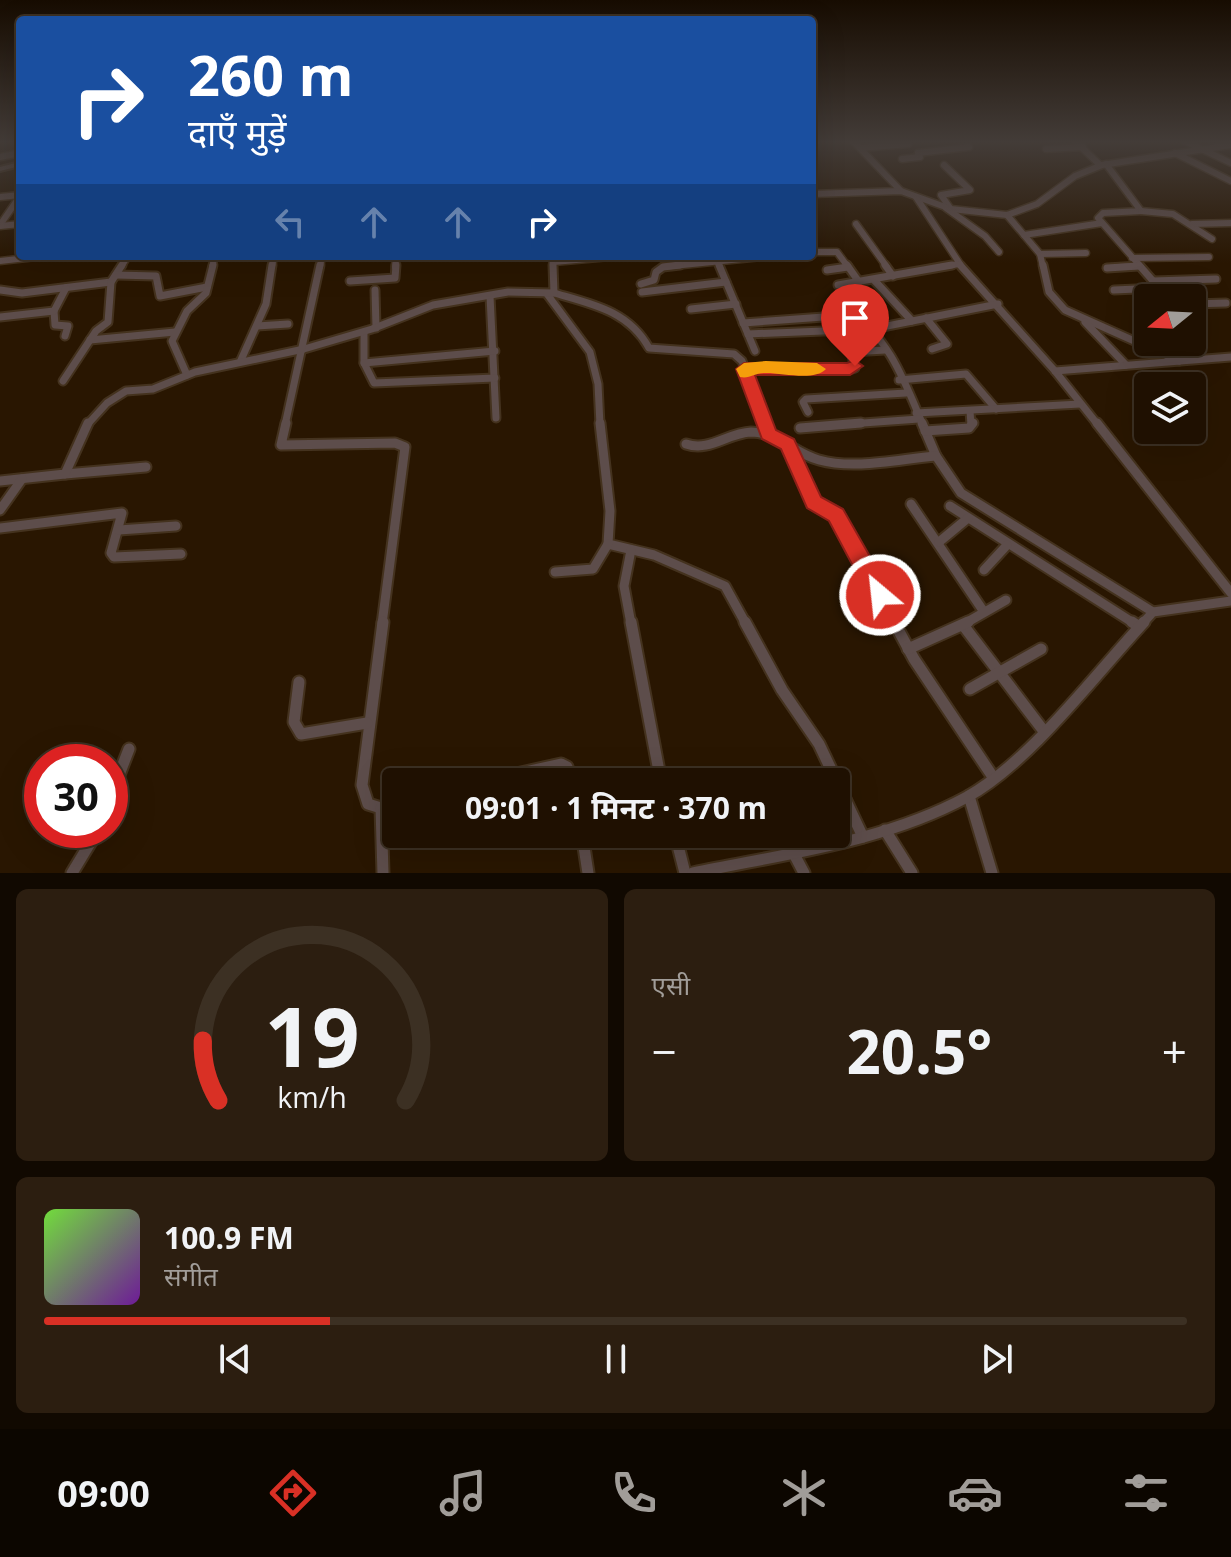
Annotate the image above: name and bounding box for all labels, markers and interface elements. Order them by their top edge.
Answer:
text: 260 m [188,36,354,112]
icon: right [56,48,160,152]
text: दाएँ मुड़ें [188,108,287,157]
icon: left [268,200,312,244]
icon: ahead [352,200,396,244]
icon: ahead [436,200,480,244]
icon: right [520,200,564,244]
pin [821,284,889,366]
north arrow [1134,284,1206,356]
map controls [1134,284,1206,444]
icon: arrive [833,296,877,340]
button: layers [1134,372,1206,444]
position arrow [838,553,922,637]
speed limit sign: 30 [24,744,128,848]
text: 09:01 · 1 मिनट · 370 m [465,787,767,828]
text: एसी [652,967,690,1003]
text: 19 [264,978,359,1091]
text: 20.5° [846,1010,992,1092]
text: − [652,1021,677,1081]
text: + [1162,1021,1187,1081]
text: km/h [277,1077,346,1116]
text: 100.9 FM [164,1217,294,1258]
text: संगीत [164,1258,218,1294]
icon: previous [213,1337,257,1381]
icon: pause [594,1337,638,1381]
icon: next [975,1337,1019,1381]
icon: directions [265,1465,321,1521]
icon: music [435,1465,491,1521]
icon: phone [606,1465,662,1521]
icon: climate [776,1465,832,1521]
icon: car [947,1465,1003,1521]
icon: filters [1118,1465,1174,1521]
text: 09:00 [57,1469,150,1518]

